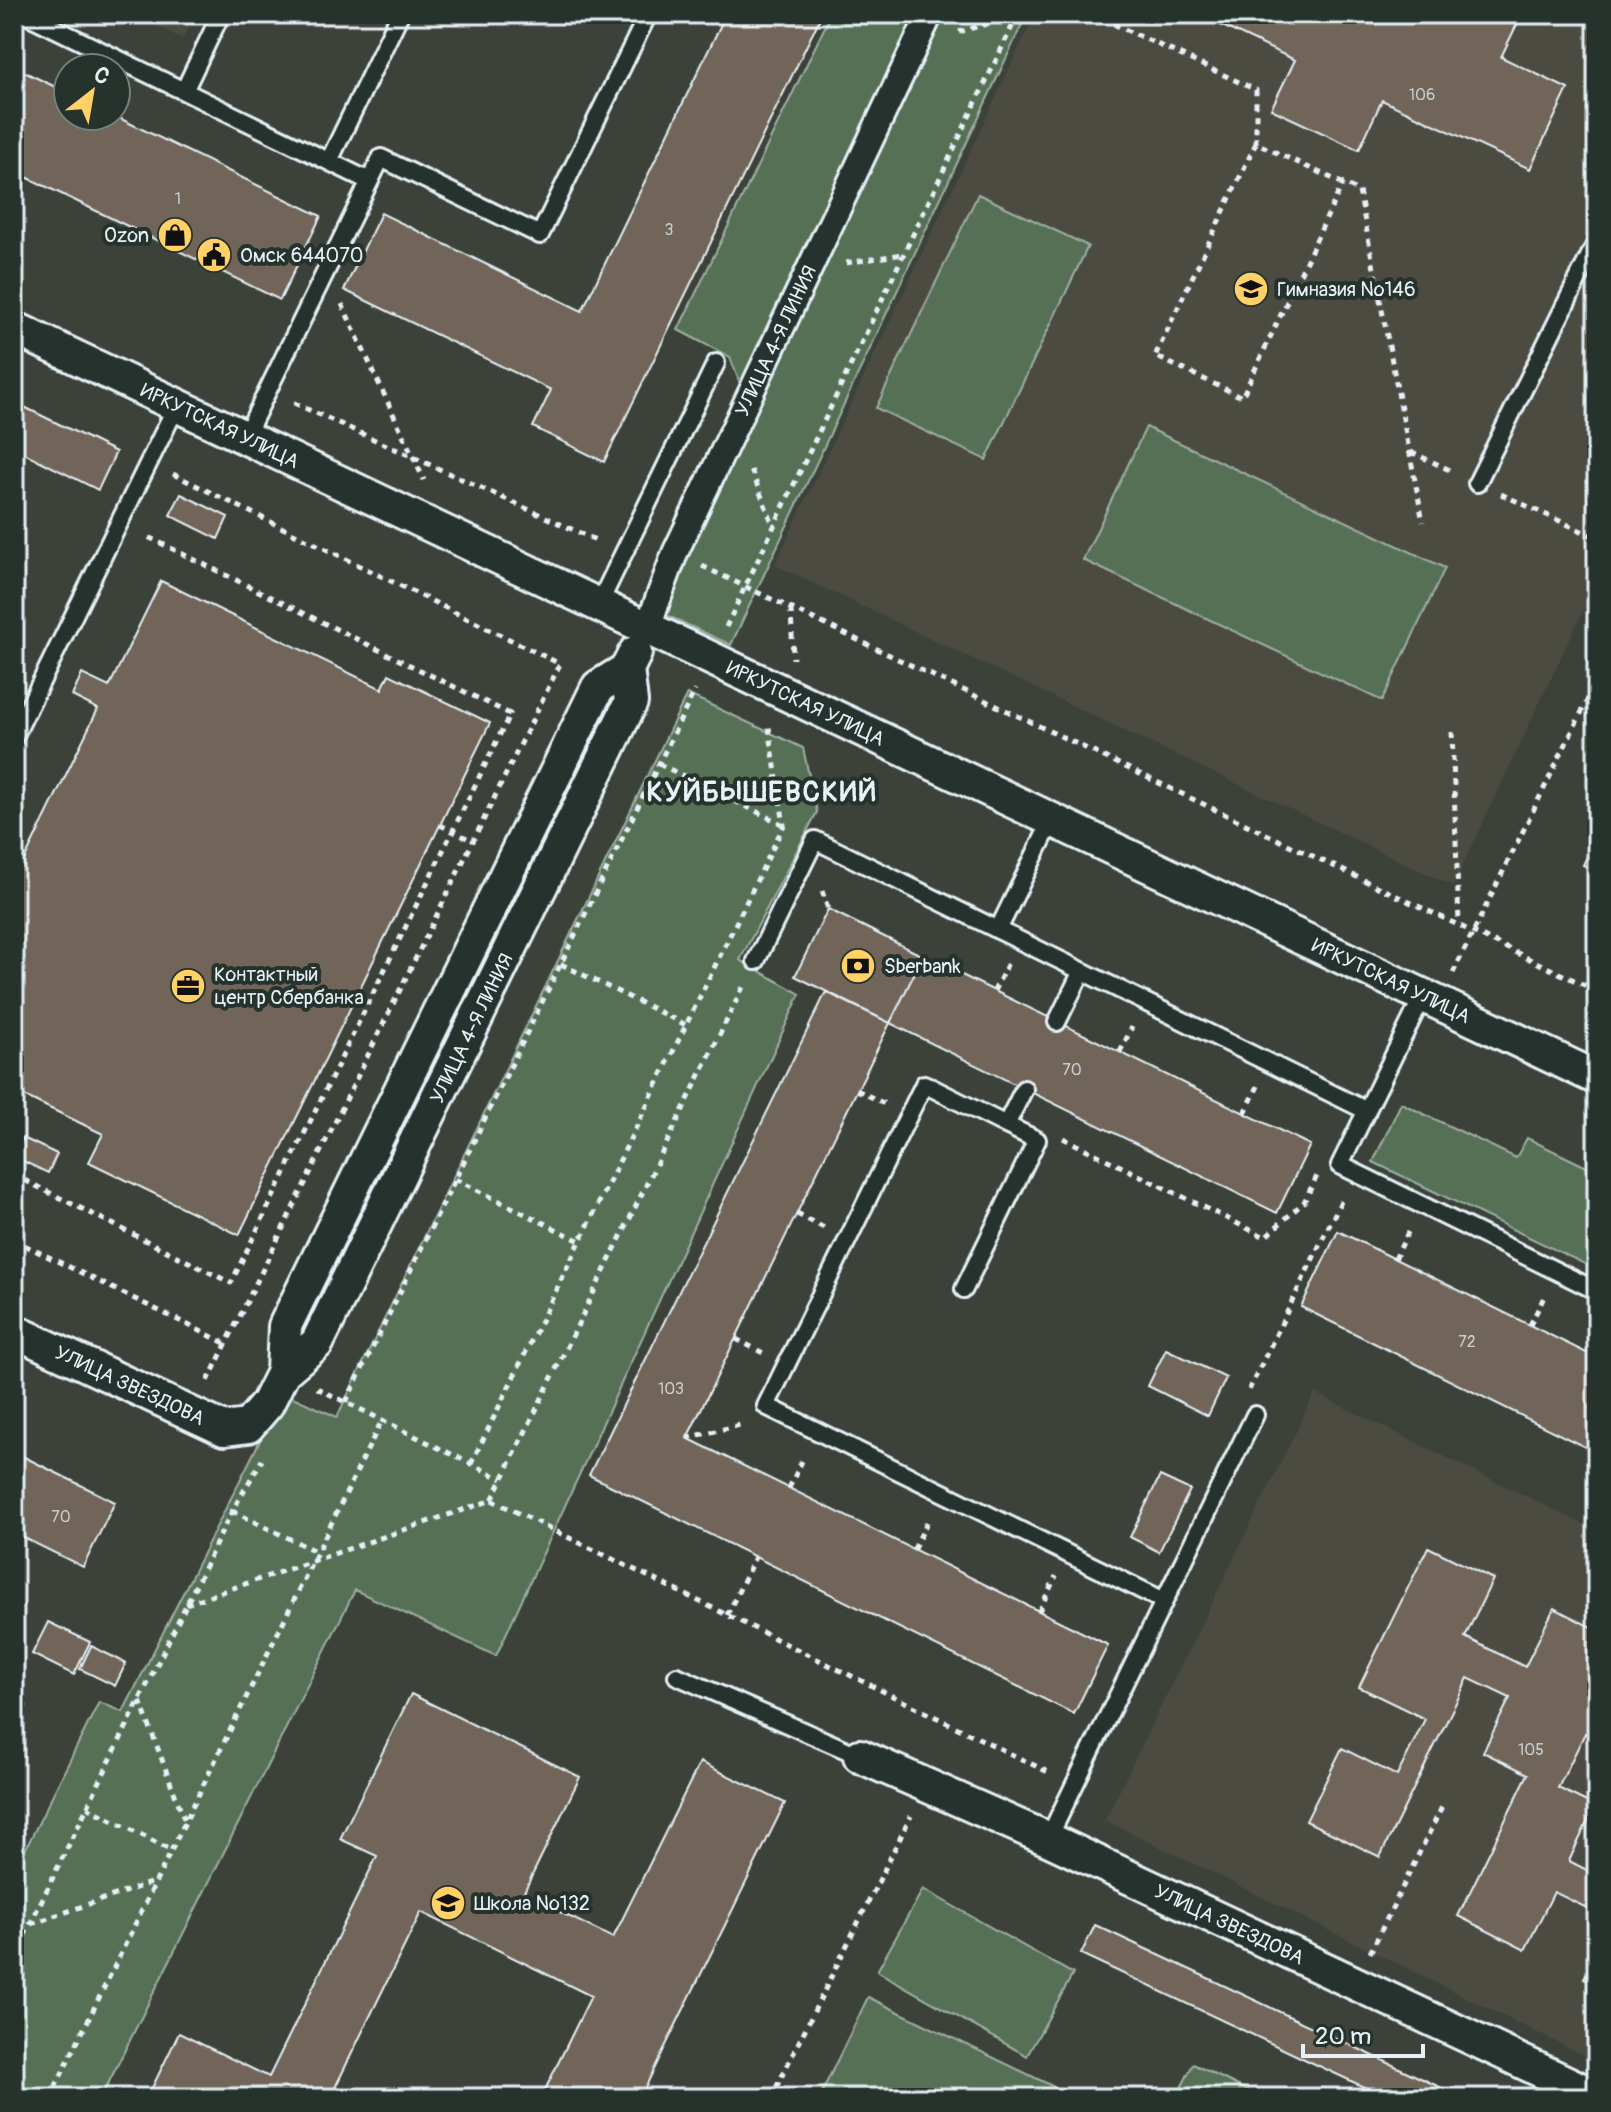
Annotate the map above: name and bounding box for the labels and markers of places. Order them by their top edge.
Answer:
shop icon: Ozon [156,216,194,254]
place label: Ozon [104,223,149,248]
public building icon: Омск 644070 [195,236,233,274]
place label: Омск 644070 [240,243,363,268]
school or university icon: Гимназия №146 [1232,270,1270,308]
place label: Гимназия №146 [1277,277,1416,302]
bank icon: Sberbank [839,947,877,985]
place label: Sberbank [884,954,961,979]
place label: Контактный центр Сбербанка [214,962,364,1010]
office icon: Контактный центр Сбербанка [169,967,207,1005]
school or university icon: Школа №132 [429,1884,467,1922]
place label: Школа №132 [474,1891,590,1916]

